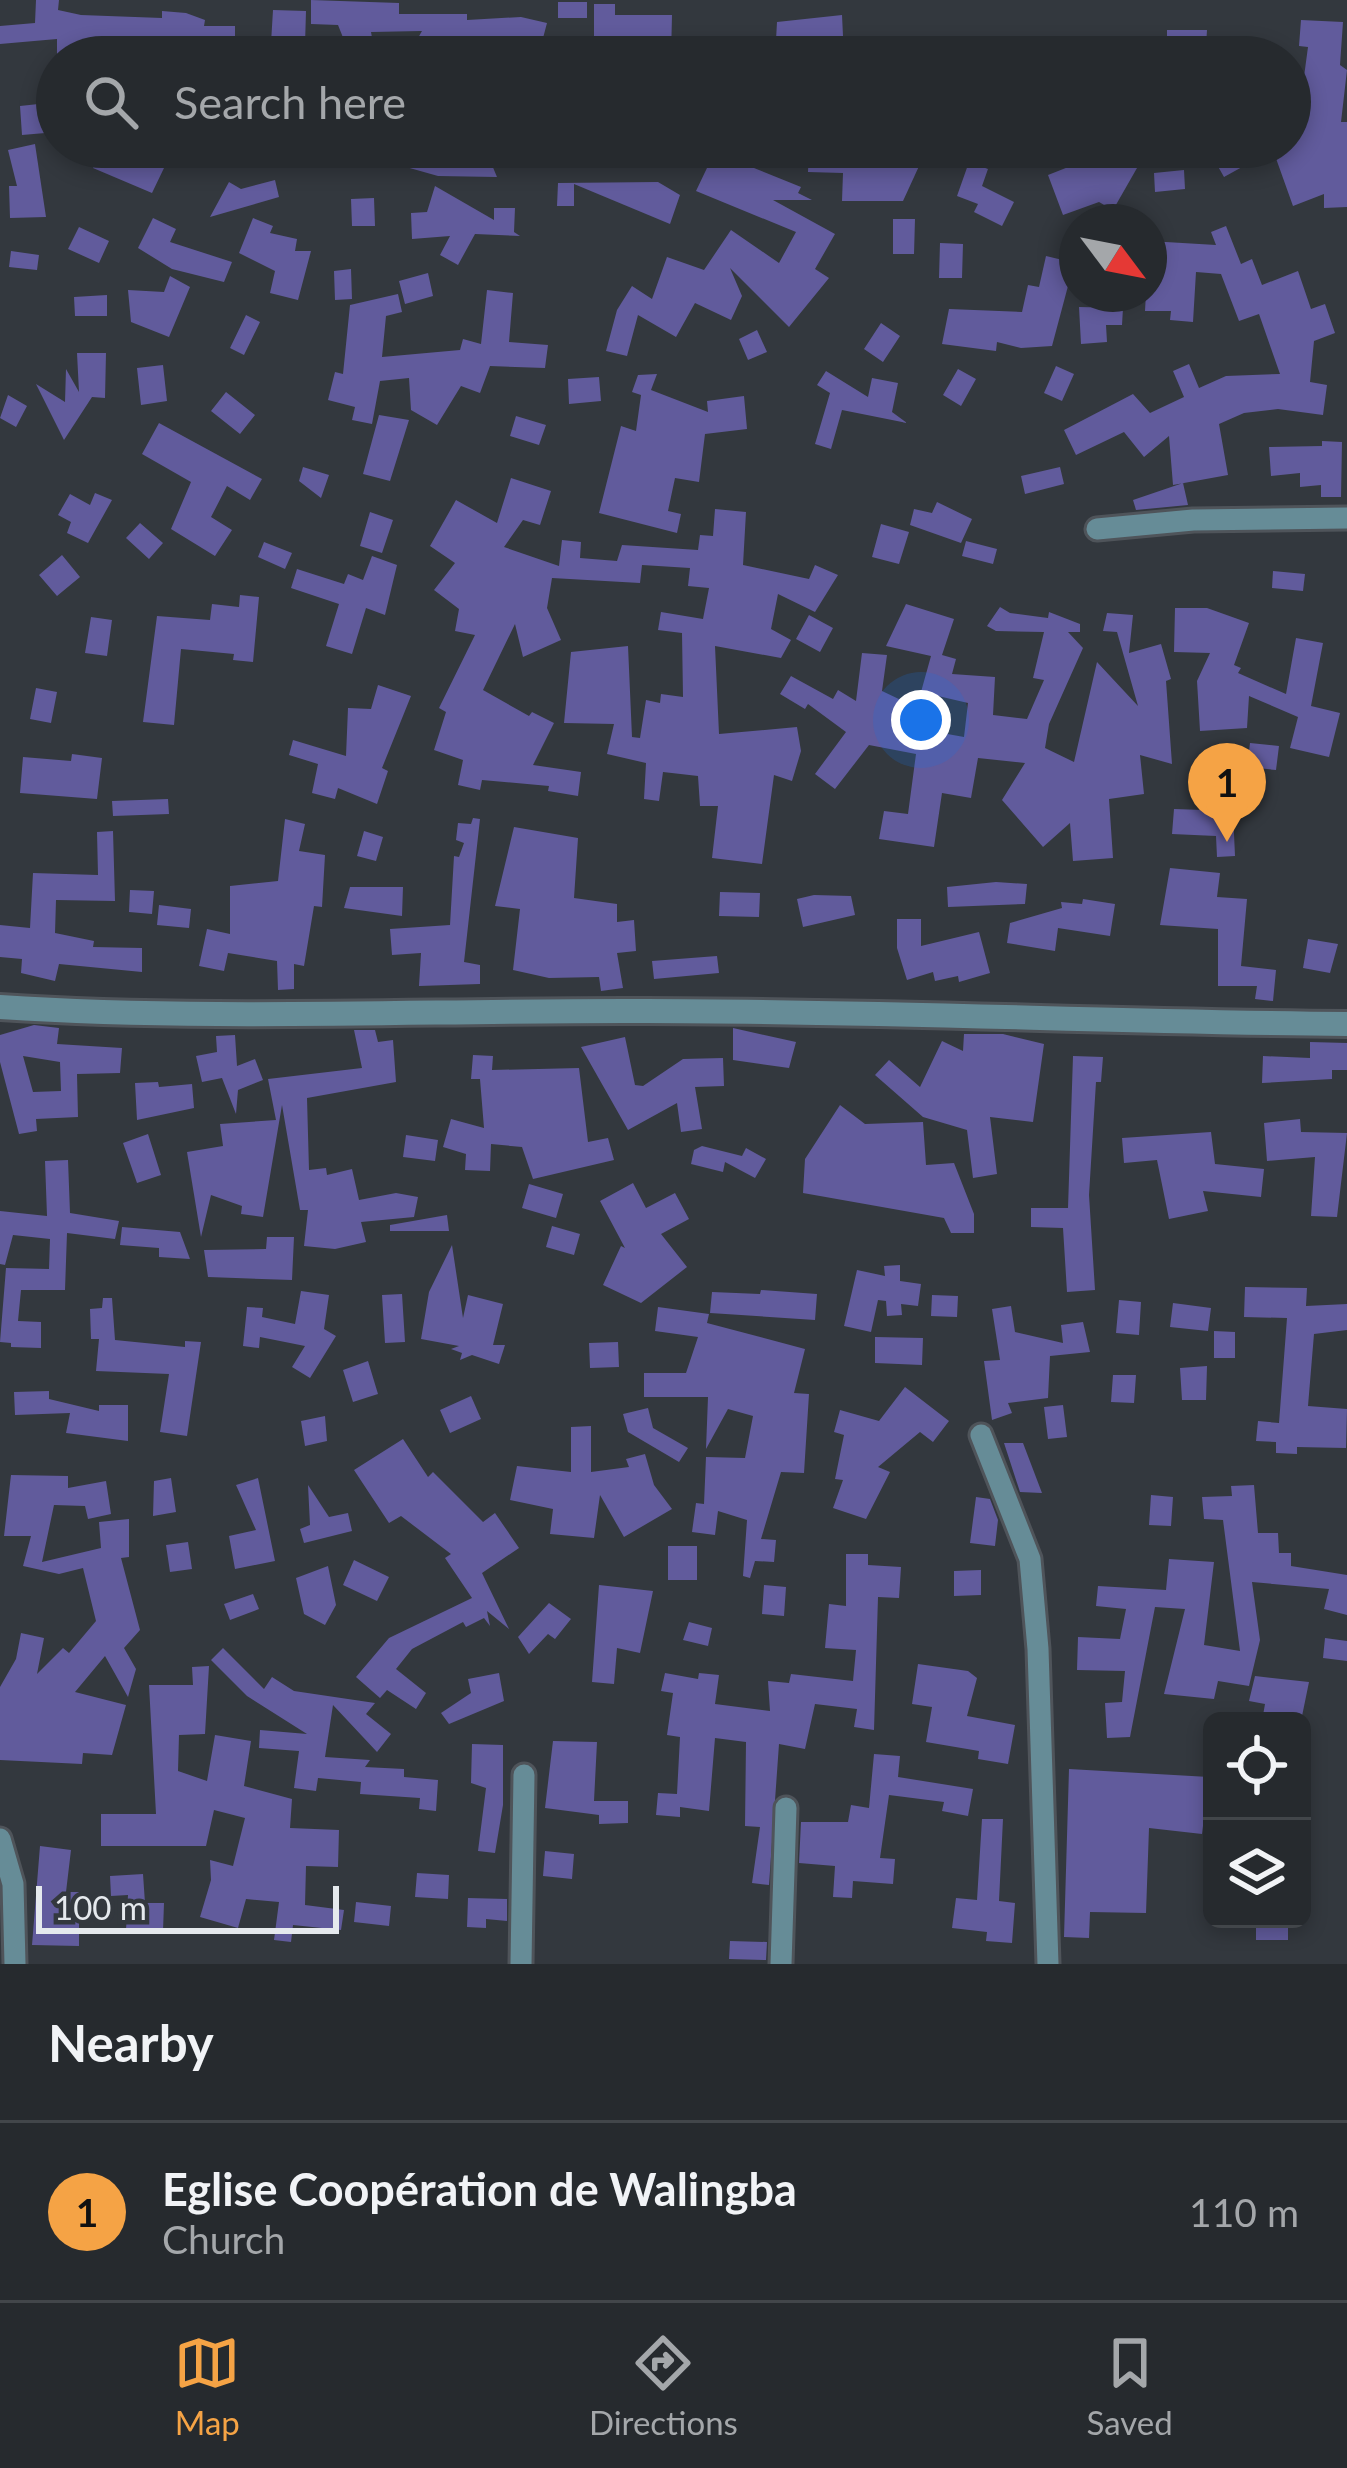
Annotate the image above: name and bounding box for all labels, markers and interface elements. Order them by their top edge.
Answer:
search box [36,36,1311,168]
icon: search [78,69,144,135]
text: Search here [174,75,406,129]
north arrow [1059,204,1167,312]
your location [891,690,951,750]
pin: 1 [1188,743,1266,842]
map controls [1203,1712,1311,1928]
button: locate [1203,1712,1311,1820]
button: layers [1203,1820,1311,1928]
scale bar [36,1880,339,1933]
text: 100 m [54,1887,147,1927]
text: Nearby [48,2012,214,2073]
text: Eglise Coopération de Walingba [162,2162,797,2216]
text: 1 [76,2189,98,2235]
text: 110 m [1189,2189,1299,2235]
text: Church [162,2216,285,2262]
tab: Map [174,2330,240,2442]
tab: Directions [589,2330,738,2442]
tab: Saved [1086,2330,1173,2442]

